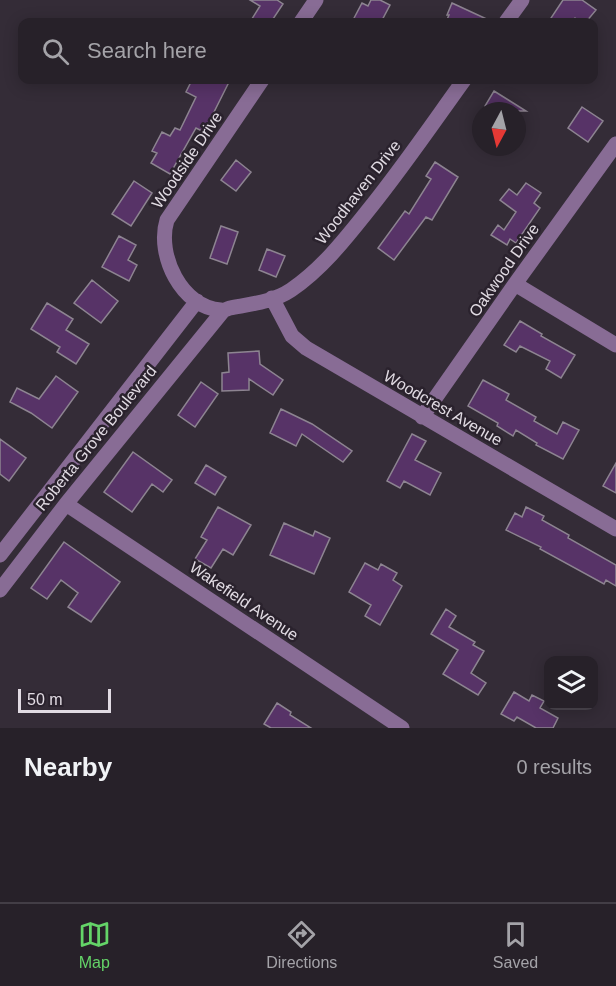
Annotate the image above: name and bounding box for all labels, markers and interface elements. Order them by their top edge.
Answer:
search box [18,18,598,84]
icon: search [39,35,72,68]
text: Search here [87,38,207,63]
north arrow [472,102,526,156]
street label: Woodside Drive [148,108,226,211]
street label: Woodhaven Drive [312,137,404,247]
street label: Oakwood Drive [466,220,542,320]
street label: Roberta Grove Boulevard [32,362,160,514]
street label: Woodcrest Avenue [381,367,505,449]
street label: Wakefield Avenue [187,558,302,644]
map controls [544,656,598,710]
button: layers [544,656,598,710]
scale bar [18,686,111,714]
text: 50 m [27,691,63,708]
text: Nearby [24,752,112,782]
text: 0 results [516,756,592,778]
tab: Map [78,918,111,972]
tab: Directions [266,918,337,972]
tab: Saved [493,918,538,972]

